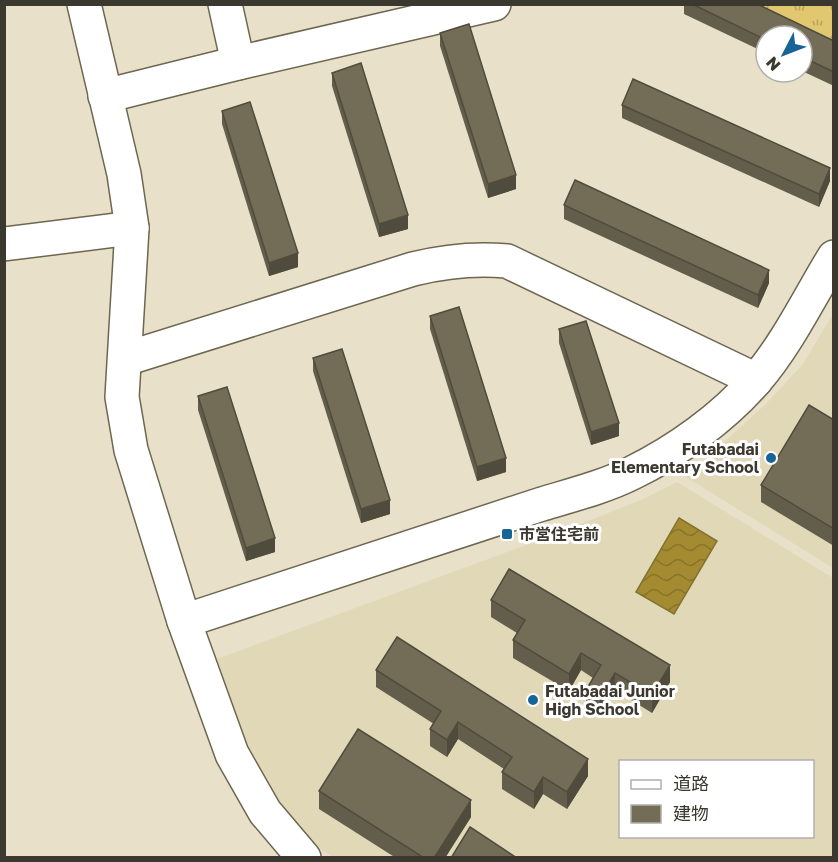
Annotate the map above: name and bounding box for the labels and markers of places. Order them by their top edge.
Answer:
place label: Futabadai Elementary School [611,439,760,477]
marker: Futabadai Elementary School [764,451,778,465]
place label: 市営住宅前 [519,524,599,544]
marker: 市営住宅前 [500,527,514,541]
place label: Futabadai Junior High School [545,681,675,719]
marker: Futabadai Junior High School [526,693,540,707]

